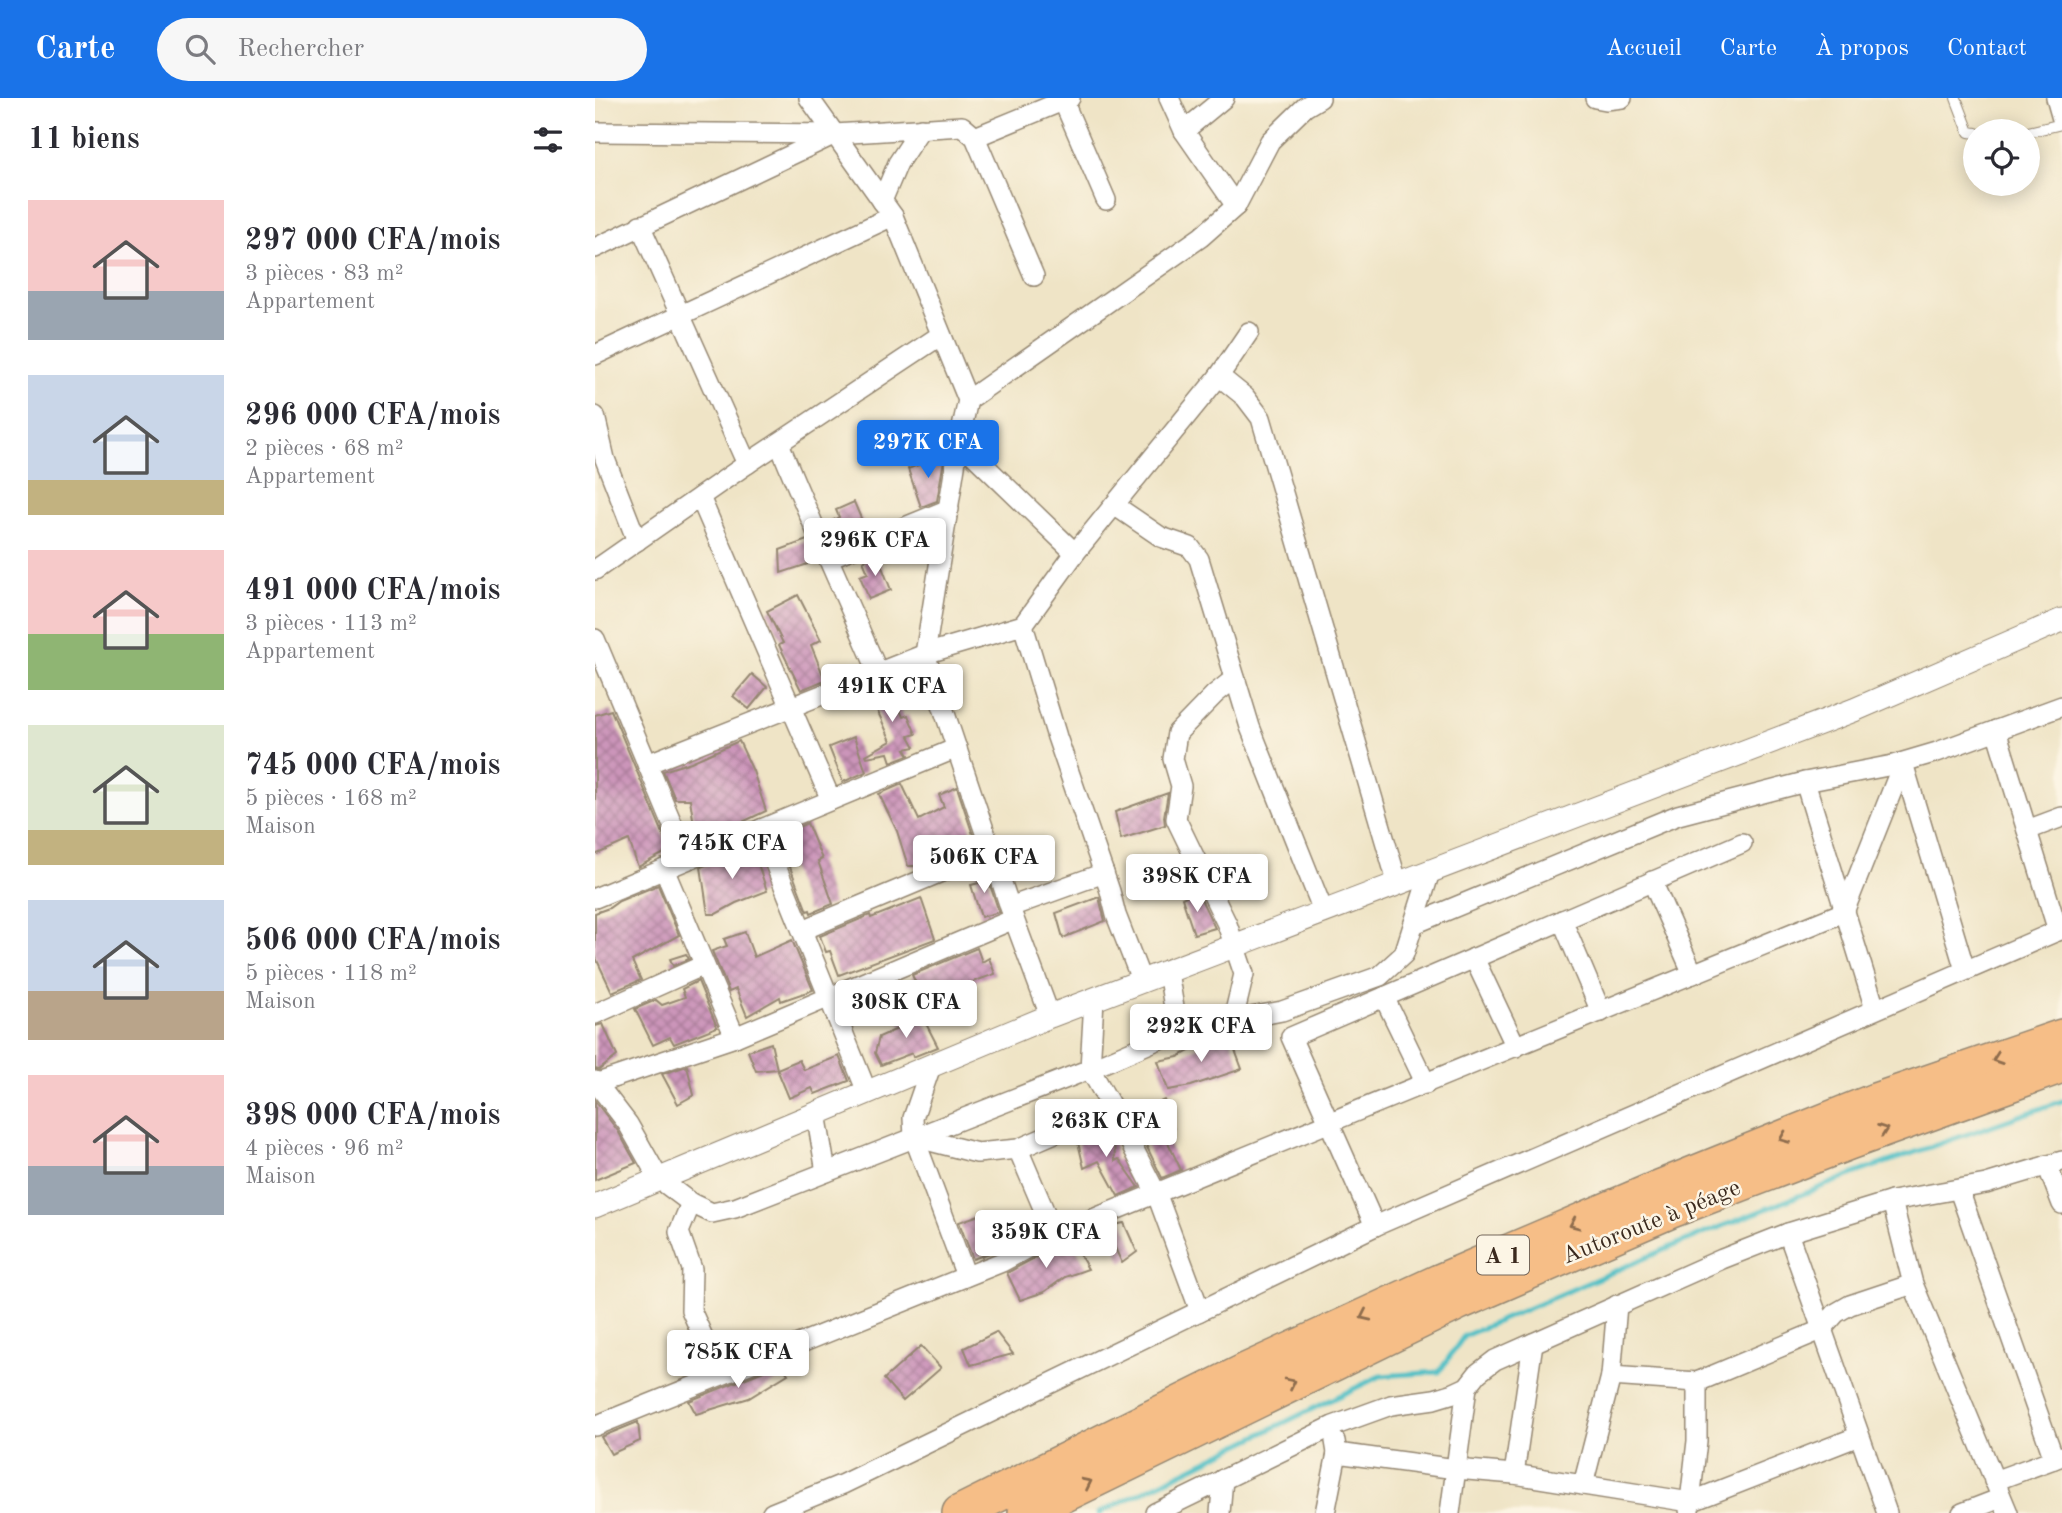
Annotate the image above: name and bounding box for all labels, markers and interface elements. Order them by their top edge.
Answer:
search box [157,18,647,81]
icon: search [181,30,219,68]
text: Carte [35,33,115,66]
text: Rechercher [237,36,364,62]
text: Accueil [1606,37,1682,61]
text: Carte [1720,37,1777,61]
text: À propos [1815,37,1909,61]
text: Contact [1947,37,2027,61]
map controls [1963,119,2040,196]
button: locate [1963,119,2040,196]
icon: filters [529,121,567,159]
text: 11 biens [28,125,140,155]
text: 297 000 CFA/mois [245,226,500,256]
icon: home [84,228,168,312]
text: 3 pièces · 83 m² [245,262,404,285]
text: Appartement [245,290,375,313]
text: 296 000 CFA/mois [245,401,500,431]
icon: home [84,403,168,487]
pin: 297K CFA [856,420,1000,480]
text: 297K CFA [873,431,983,454]
text: 2 pièces · 68 m² [245,437,404,460]
text: Appartement [245,465,375,488]
pin: 296K CFA [803,518,947,578]
text: 296K CFA [820,529,930,552]
text: 491 000 CFA/mois [245,576,500,606]
icon: home [84,578,168,662]
text: 3 pièces · 113 m² [245,612,417,635]
text: Appartement [245,640,375,663]
pin: 491K CFA [820,664,964,724]
text: 491K CFA [837,675,947,698]
text: 745 000 CFA/mois [245,751,500,781]
icon: home [84,753,168,837]
text: 5 pièces · 168 m² [245,787,417,810]
text: Maison [245,815,316,838]
pin: 745K CFA [660,822,804,881]
text: 745K CFA [677,832,787,855]
pin: 506K CFA [912,836,1056,895]
text: 506K CFA [929,846,1039,869]
pin: 398K CFA [1125,854,1269,914]
text: 398K CFA [1142,865,1252,888]
text: 506 000 CFA/mois [245,926,500,956]
icon: home [84,928,168,1012]
text: 5 pièces · 118 m² [245,962,417,985]
pin: 308K CFA [834,981,978,1040]
text: Maison [245,990,316,1013]
text: 308K CFA [851,991,961,1014]
pin: 292K CFA [1129,1004,1273,1064]
text: 292K CFA [1146,1015,1256,1038]
one-way arrow [1992,1051,2004,1065]
pin: 263K CFA [1034,1100,1178,1159]
text: 398 000 CFA/mois [245,1101,500,1131]
icon: home [84,1103,168,1187]
text: 263K CFA [1051,1110,1161,1133]
one-way arrow [1876,1124,1888,1138]
one-way arrow [1779,1129,1791,1143]
text: 4 pièces · 96 m² [245,1137,404,1160]
text: Maison [245,1165,316,1188]
street label: Autoroute à péage [1559,1176,1744,1270]
pin: 359K CFA [974,1210,1118,1270]
one-way arrow [1568,1216,1580,1230]
text: 359K CFA [991,1221,1101,1244]
road number: A 1 [1477,1236,1529,1274]
one-way arrow [1360,1308,1373,1322]
pin: 785K CFA [666,1330,810,1390]
text: 785K CFA [683,1341,793,1364]
one-way arrow [1284,1377,1296,1391]
one-way arrow [1080,1477,1092,1491]

